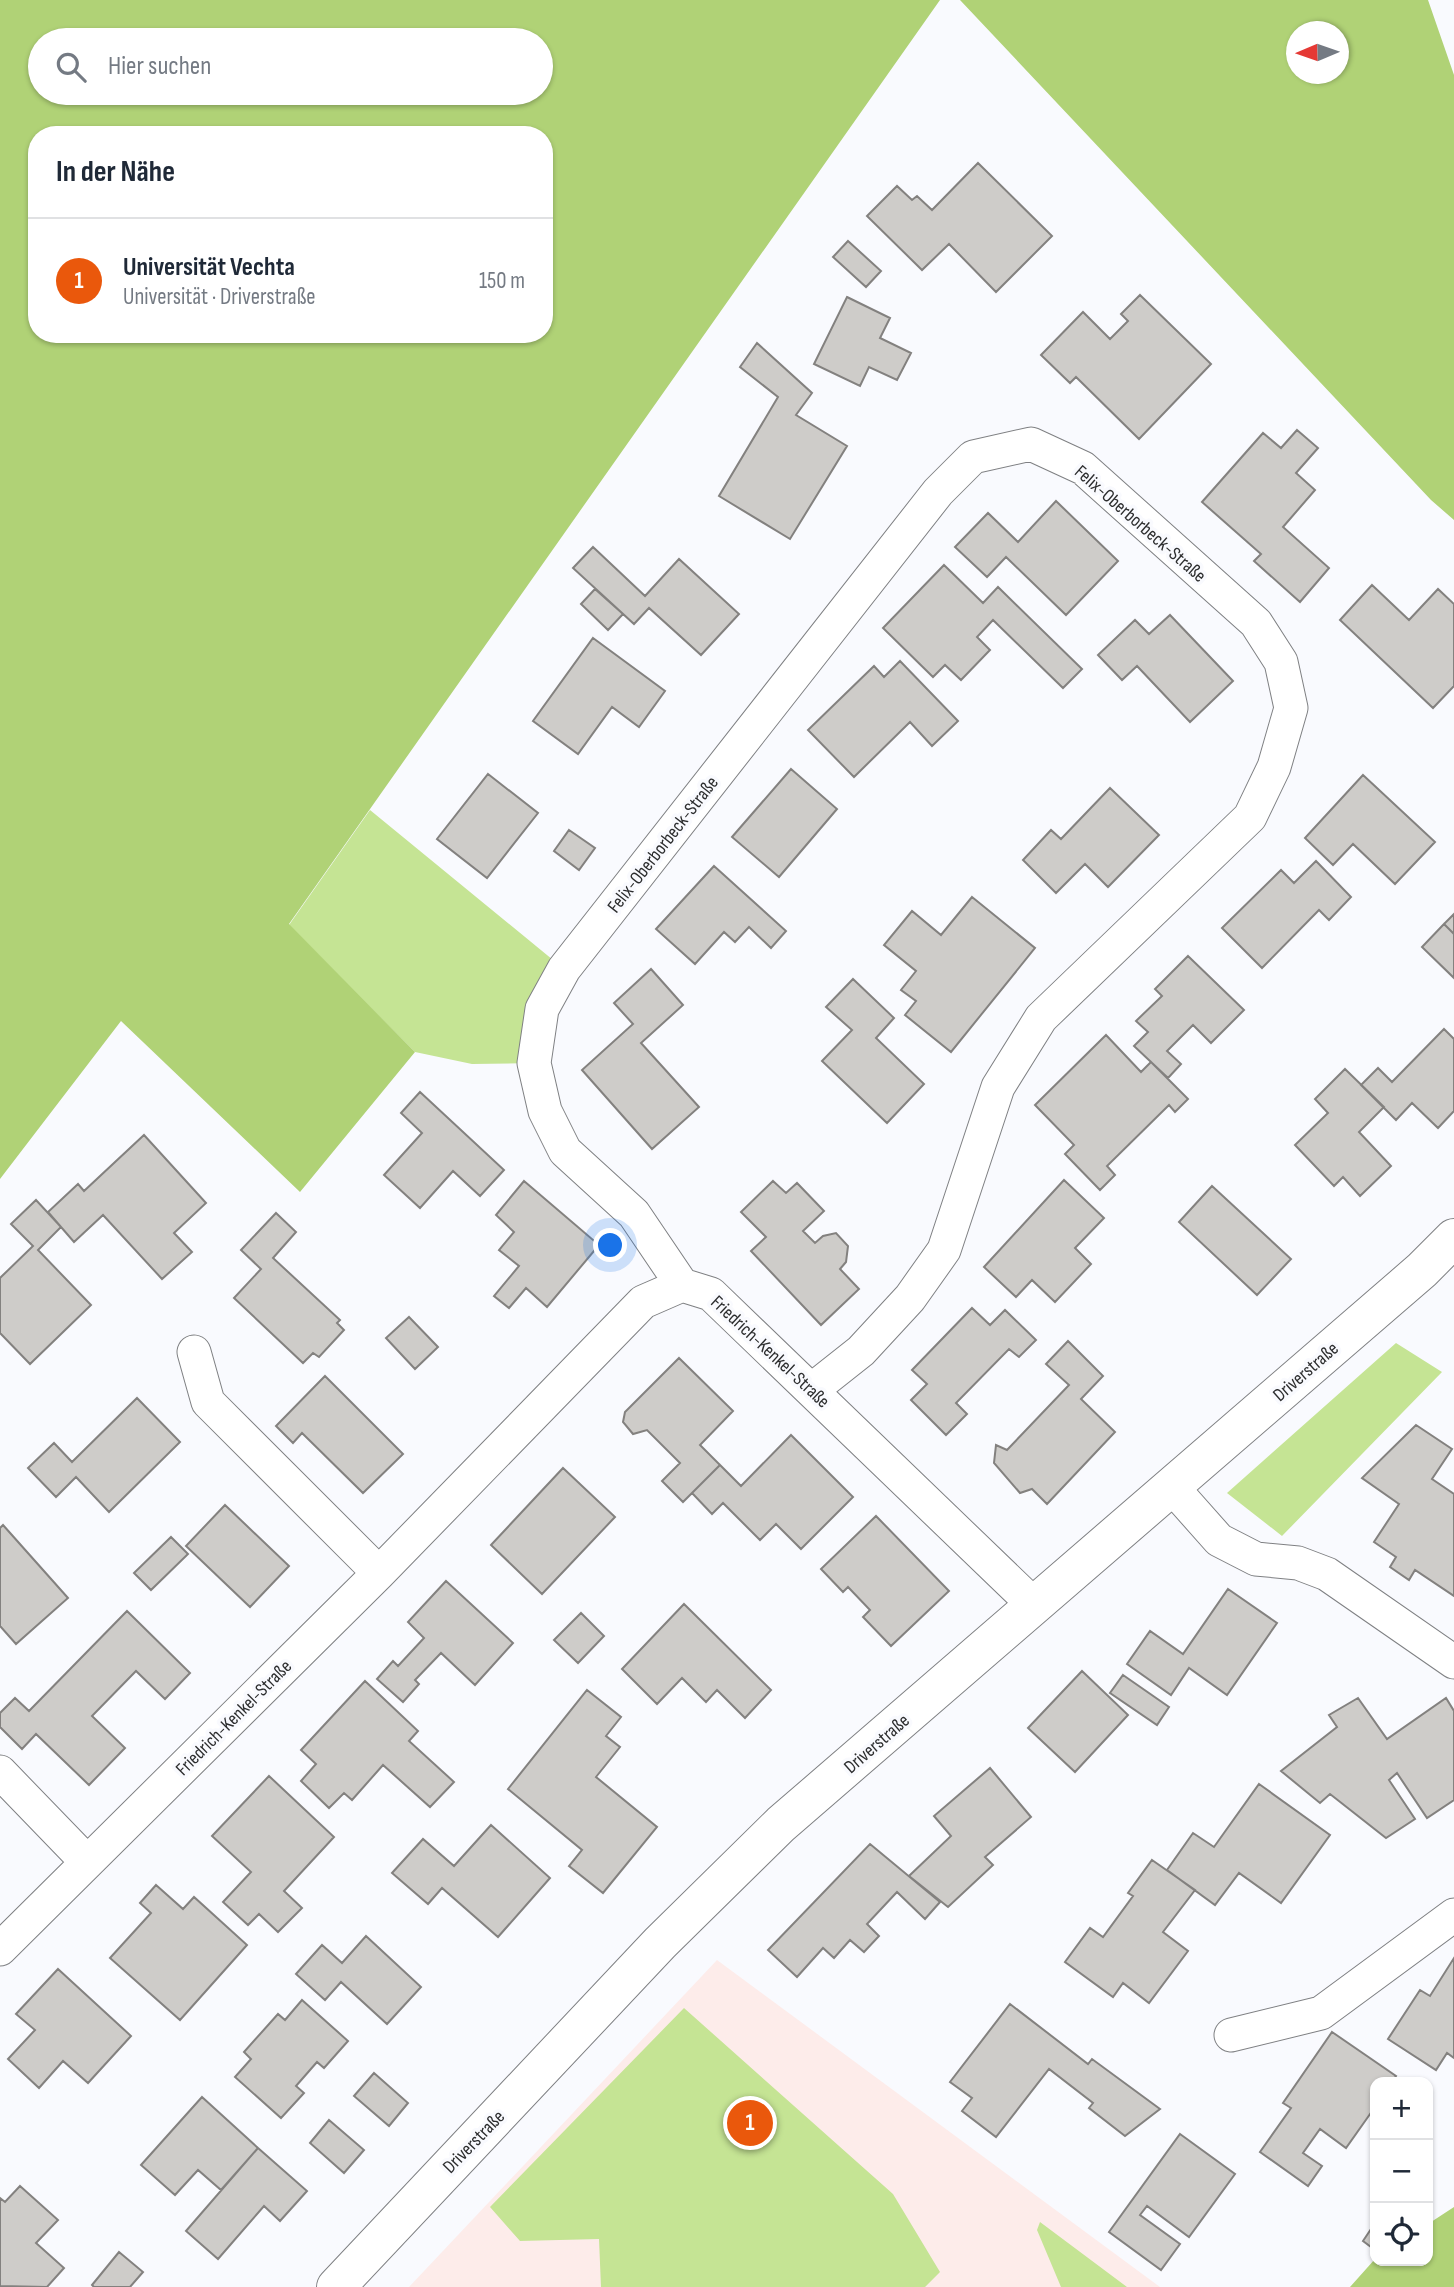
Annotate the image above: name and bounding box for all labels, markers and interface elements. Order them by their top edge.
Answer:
north arrow [1286,21,1349,84]
search box [28,28,553,105]
icon: search [52,48,90,86]
text: Hier suchen [108,51,211,82]
text: In der Nähe [56,154,175,190]
text: Universität Vechta [123,252,295,283]
text: 1 [74,267,84,295]
text: 150 m [479,267,525,295]
text: Universität · Driverstraße [123,283,316,311]
street label: Felix-Oberborbeck-Straße [1069,461,1211,588]
street label: Felix-Oberborbeck-Straße [603,772,724,918]
your location [593,1228,627,1262]
street label: Friedrich-Kenkel-Straße [706,1291,834,1413]
street label: Driverstraße [1269,1338,1343,1407]
street label: Friedrich-Kenkel-Straße [171,1655,297,1781]
street label: Driverstraße [840,1710,914,1779]
map controls [1370,2077,1433,2266]
button: + [1370,2077,1433,2140]
pin: 1 [727,2097,773,2149]
street label: Driverstraße [438,2106,510,2178]
button: − [1370,2140,1433,2203]
button: locate [1370,2203,1433,2266]

